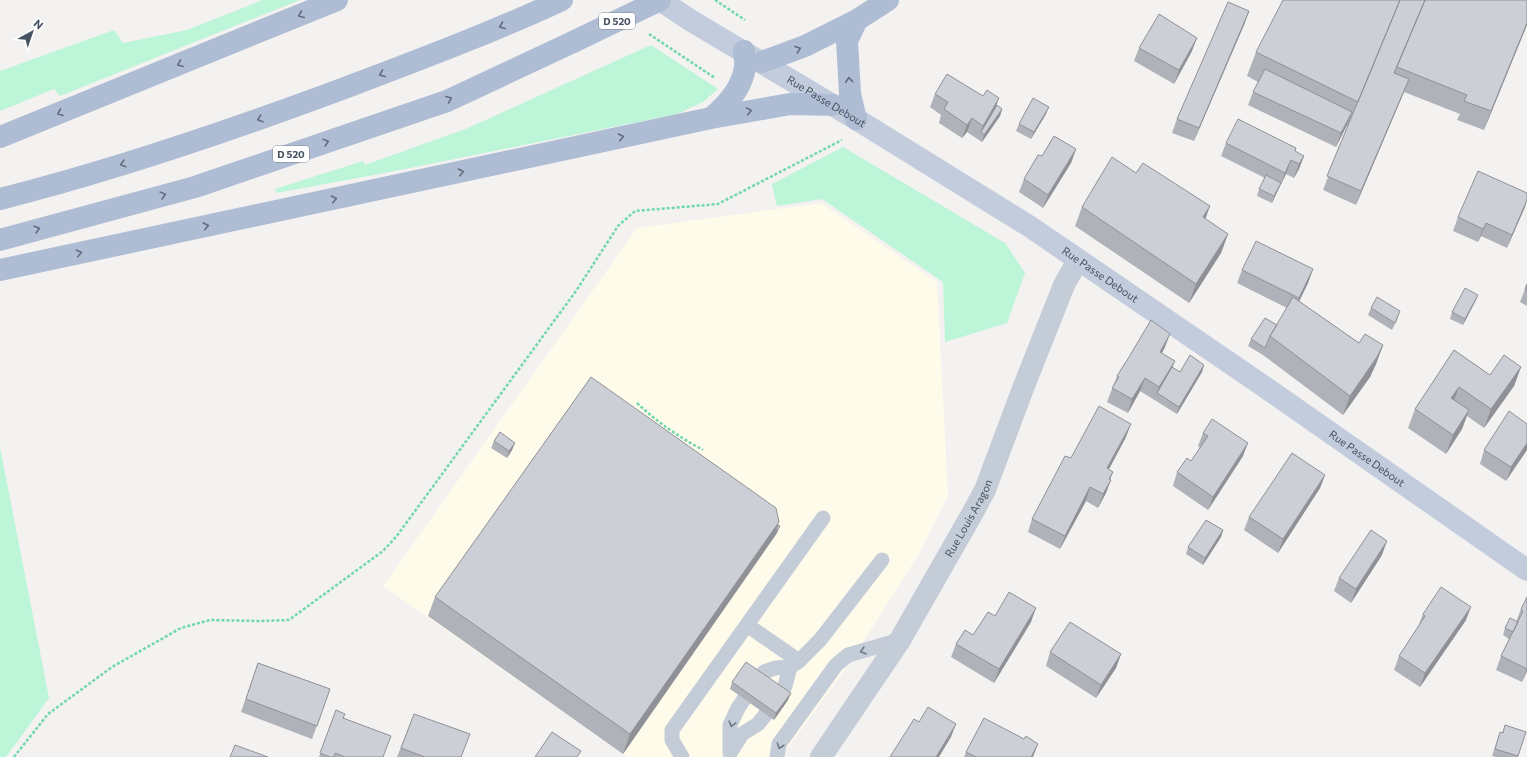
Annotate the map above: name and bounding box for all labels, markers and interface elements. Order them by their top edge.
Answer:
one-way arrow [297,11,304,19]
north arrow [12,12,52,52]
road number: D 520 [599,13,635,29]
text: N [31,16,46,32]
one-way arrow [499,21,507,29]
one-way arrow [795,45,802,53]
one-way arrow [177,60,184,68]
one-way arrow [378,70,385,78]
street label: Rue Passe Debout [785,72,869,130]
one-way arrow [844,77,853,83]
one-way arrow [446,96,453,104]
one-way arrow [746,108,752,116]
one-way arrow [57,109,64,117]
one-way arrow [256,114,263,123]
one-way arrow [618,134,625,142]
one-way arrow [323,138,330,147]
road number: D 520 [273,146,309,162]
one-way arrow [120,159,127,168]
one-way arrow [457,168,464,176]
one-way arrow [159,191,166,200]
one-way arrow [330,195,337,203]
one-way arrow [203,223,210,231]
one-way arrow [34,225,41,234]
street label: Rue Passe Debout [1060,244,1142,305]
one-way arrow [76,250,82,258]
street label: Rue Passe Debout [1327,427,1408,489]
street label: Rue Louis Aragon [942,477,994,559]
one-way arrow [859,646,866,655]
one-way arrow [728,720,737,727]
one-way arrow [776,743,785,750]

